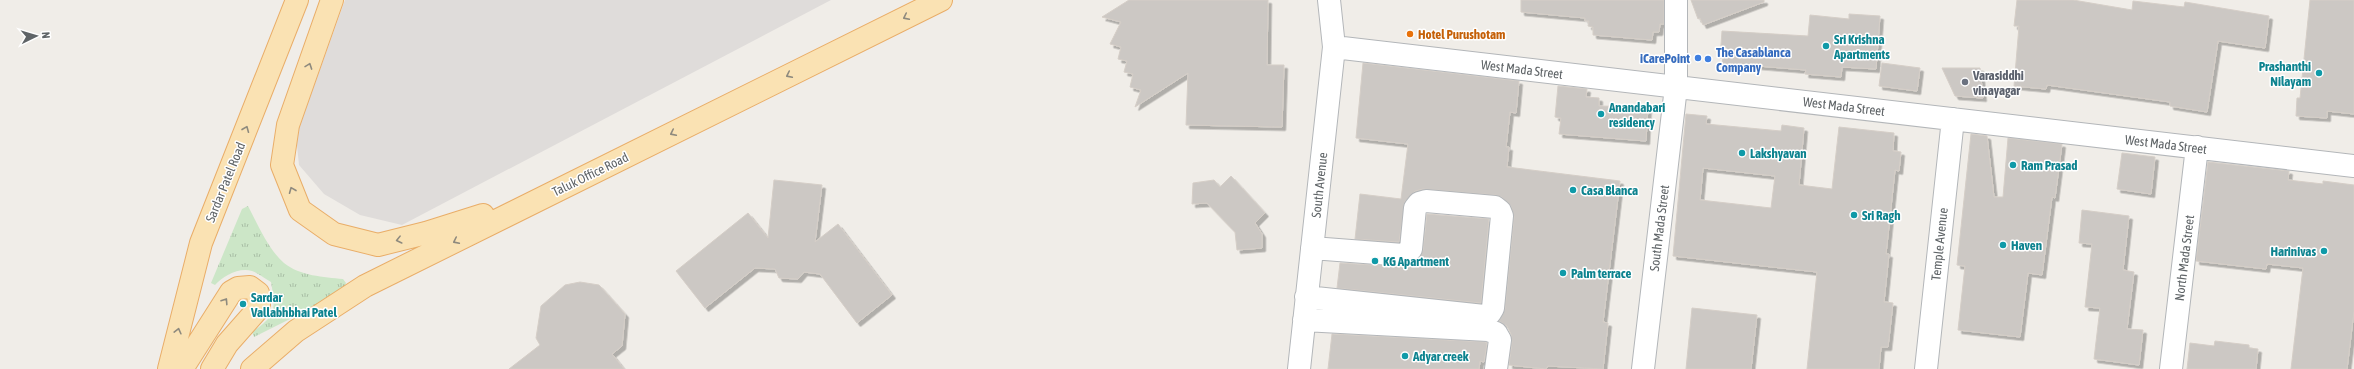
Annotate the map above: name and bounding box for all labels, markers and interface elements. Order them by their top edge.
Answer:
one-way arrow [902,12,910,20]
north arrow [16,16,56,56]
place label: Hotel Purushotam [1418,27,1505,42]
marker: Hotel Purushotam [1405,29,1415,39]
text: N [40,31,52,39]
place label: Sri Krishna Apartments [1833,32,1890,62]
marker: Sri Krishna Apartments [1821,41,1831,51]
place label: The Casablanca Company [1716,45,1791,75]
place label: iCarePoint [1640,51,1690,66]
marker: iCarePoint [1693,53,1703,63]
marker: The Casablanca Company [1703,54,1713,64]
street label: West Mada Street [1480,57,1564,82]
place label: Prashanthi Nilayam [2259,59,2311,89]
one-way arrow [304,62,313,69]
place label: Varasiddhi vinayagar [1972,68,2024,98]
marker: Prashanthi Nilayam [2314,68,2324,78]
one-way arrow [786,70,793,78]
marker: Varasiddhi vinayagar [1960,77,1970,87]
street label: West Mada Street [1802,94,1886,119]
place label: Anandabari residency [1608,100,1665,130]
marker: Anandabari residency [1596,109,1606,119]
one-way arrow [241,125,249,133]
one-way arrow [669,128,677,136]
street label: West Mada Street [2124,132,2208,157]
street label: Sardar Patel Road [203,140,248,224]
place label: Lakshyavan [1750,146,1807,161]
marker: Lakshyavan [1737,148,1747,158]
street label: Taluk Office Road [550,150,631,199]
street label: South Avenue [1309,152,1330,218]
place label: Ram Prasad [2021,158,2077,173]
marker: Ram Prasad [2008,160,2018,170]
place label: Casa Blanca [1581,183,1638,198]
street label: South Mada Street [1647,184,1672,272]
marker: Casa Blanca [1568,185,1578,195]
one-way arrow [289,186,297,194]
street label: Temple Avenue [1928,207,1951,281]
place label: Sri Ragh [1862,208,1901,223]
marker: Sri Ragh [1849,210,1859,220]
street label: North Mada Street [2172,214,2197,302]
one-way arrow [395,235,402,244]
one-way arrow [453,236,460,243]
place label: Haven [2011,238,2042,253]
marker: Haven [1998,240,2008,250]
place label: Harinivas [2270,244,2316,259]
marker: Harinivas [2319,246,2329,256]
place label: KG Apartment [1383,254,1449,269]
marker: KG Apartment [1370,256,1380,266]
place label: Palm terrace [1571,266,1632,281]
marker: Palm terrace [1558,268,1568,278]
place label: Sardar Vallabhbhai Patel [250,290,337,320]
one-way arrow [220,298,227,305]
marker: Sardar Vallabhbhai Patel [238,299,248,309]
one-way arrow [173,328,182,335]
place label: Adyar creek [1412,349,1469,364]
marker: Adyar creek [1400,351,1410,361]

